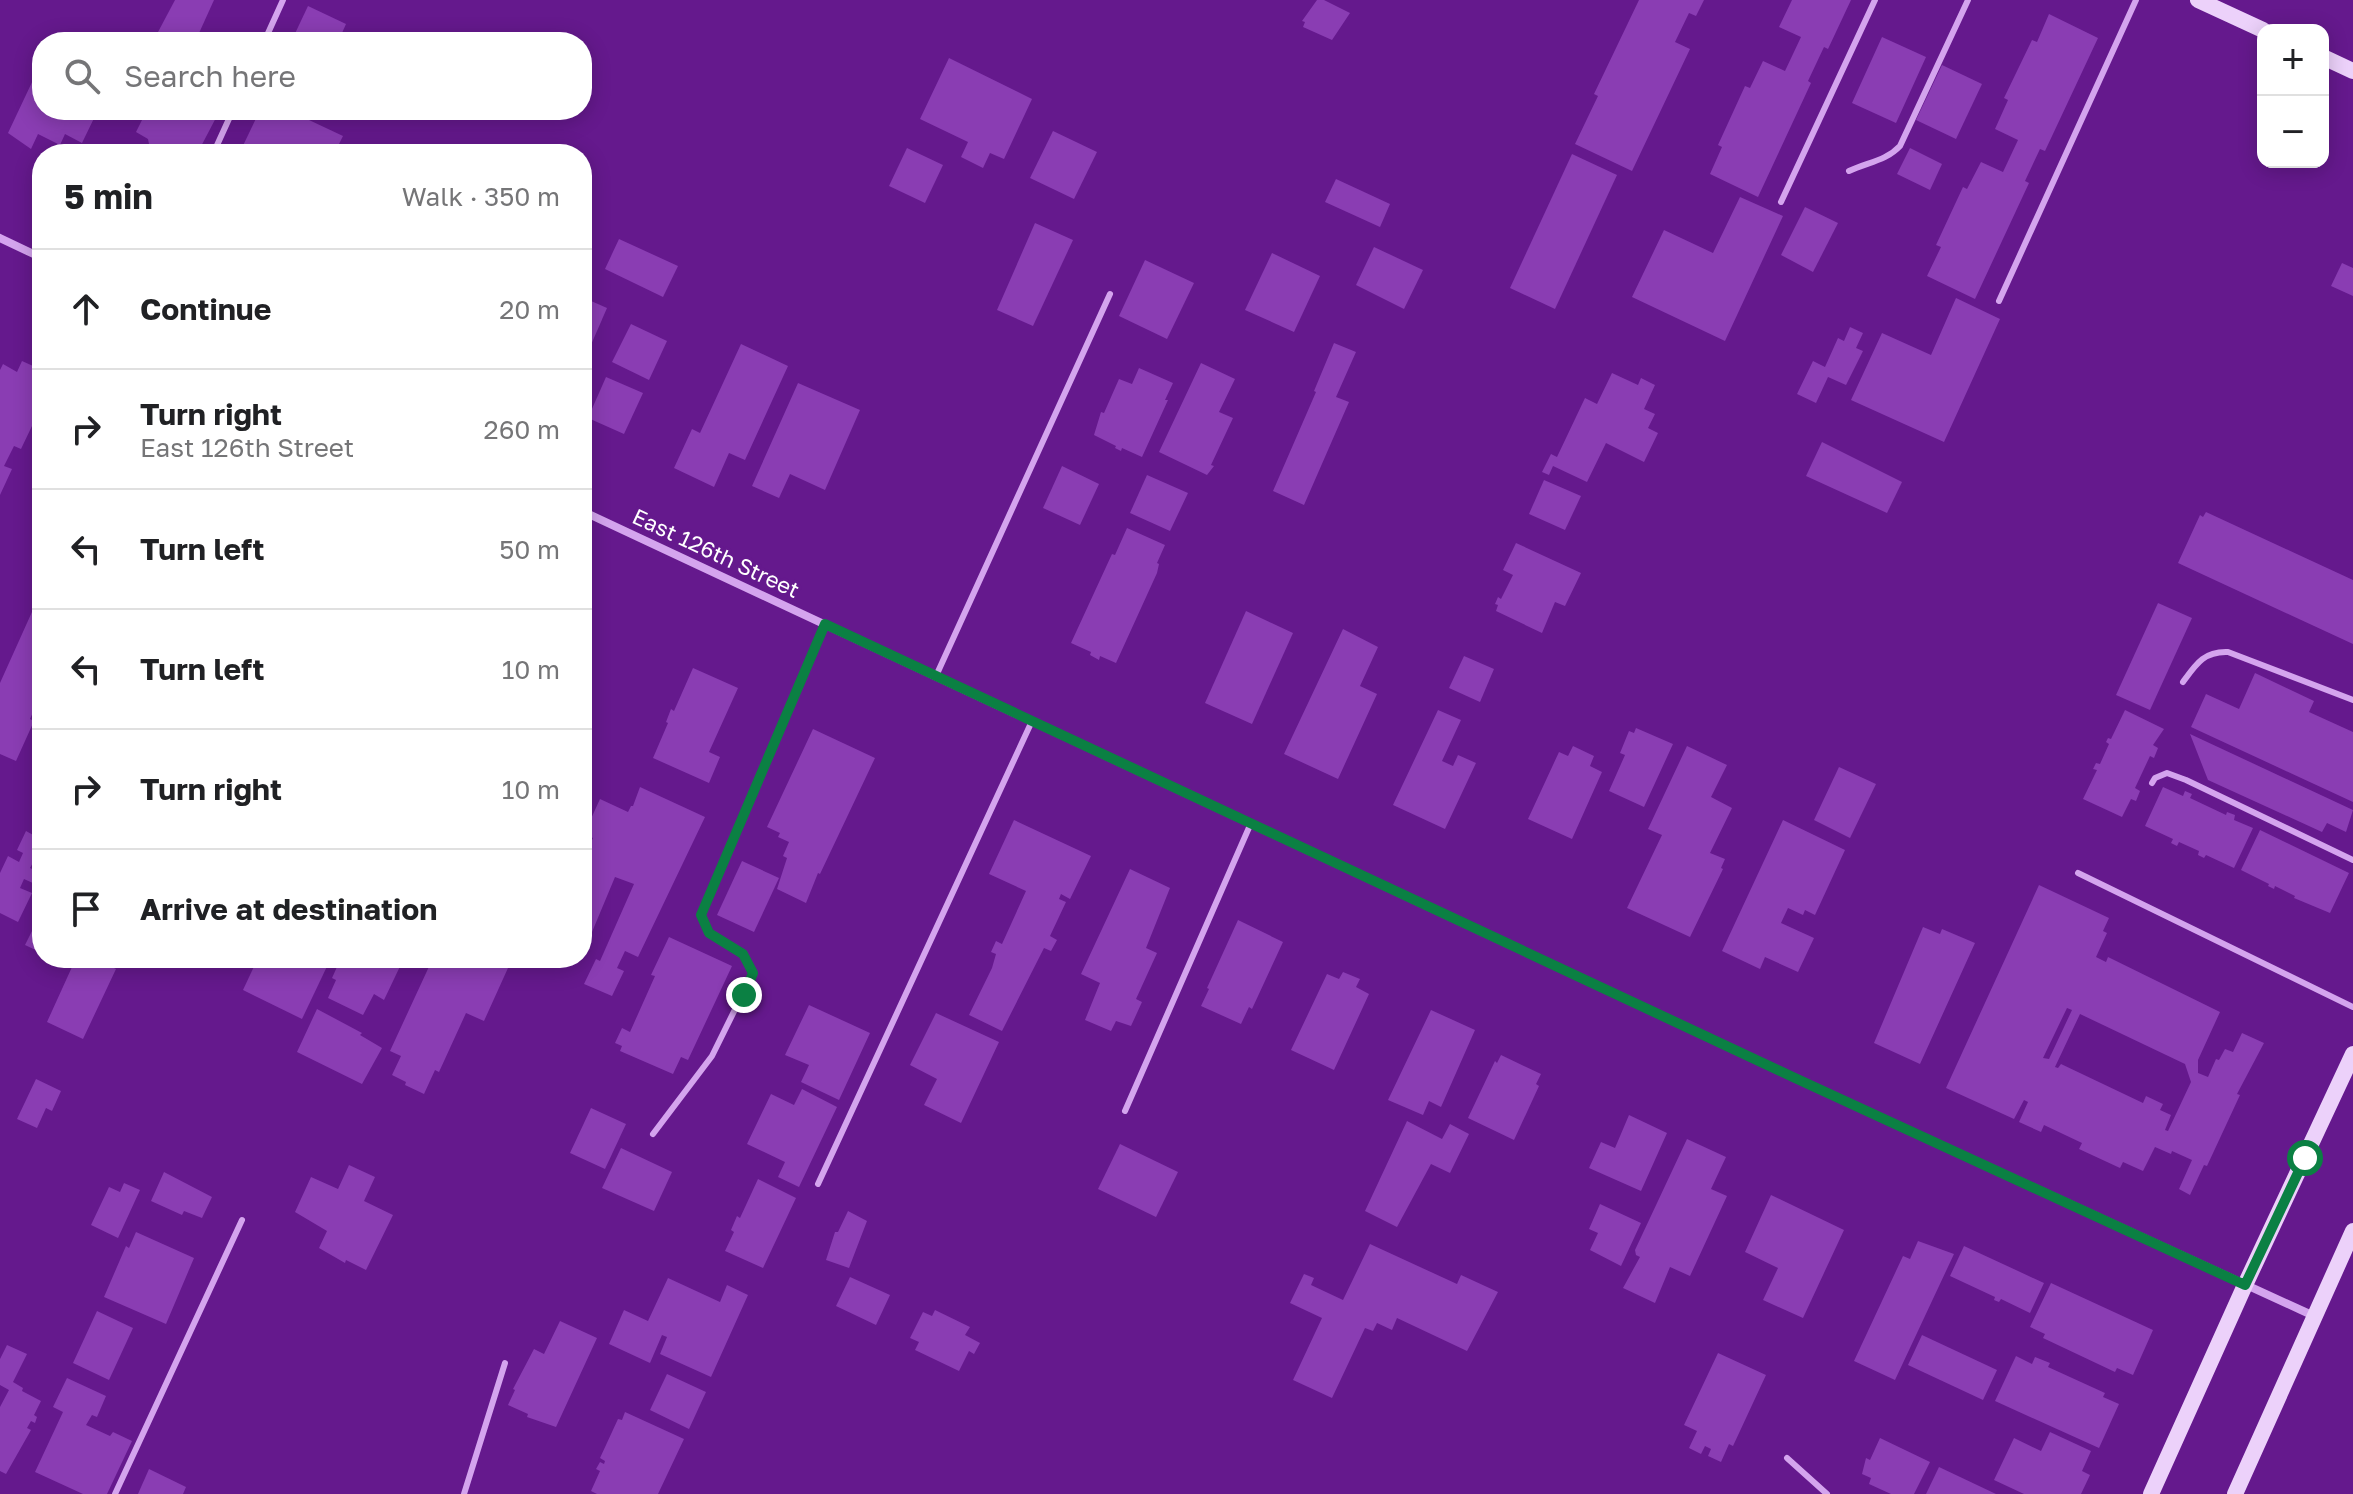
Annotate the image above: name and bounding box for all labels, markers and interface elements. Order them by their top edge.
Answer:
map controls [2257,24,2329,168]
button: + [2257,24,2329,96]
search box [32,32,592,120]
icon: search [60,54,104,98]
text: Search here [124,58,296,94]
button: − [2257,96,2329,168]
text: 5 min [64,176,153,216]
text: Walk · 350 m [402,181,560,212]
icon: ahead [64,287,108,331]
text: Continue [140,291,271,327]
text: 20 m [499,294,560,325]
text: Turn right [140,396,282,432]
icon: right [64,407,108,451]
text: 260 m [484,414,560,445]
text: East 126th Street [140,432,354,463]
street label: East 126th Street [628,502,804,603]
icon: left [64,527,108,571]
text: Turn left [140,531,265,567]
text: 50 m [499,534,560,565]
icon: left [64,647,108,691]
text: Turn left [140,651,265,687]
text: 10 m [502,654,560,685]
icon: right [64,767,108,811]
text: Turn right [140,771,282,807]
text: 10 m [502,774,560,805]
icon: arrive [64,887,108,931]
text: Arrive at destination [140,891,437,927]
route end [726,977,762,1013]
route start [2287,1140,2323,1176]

